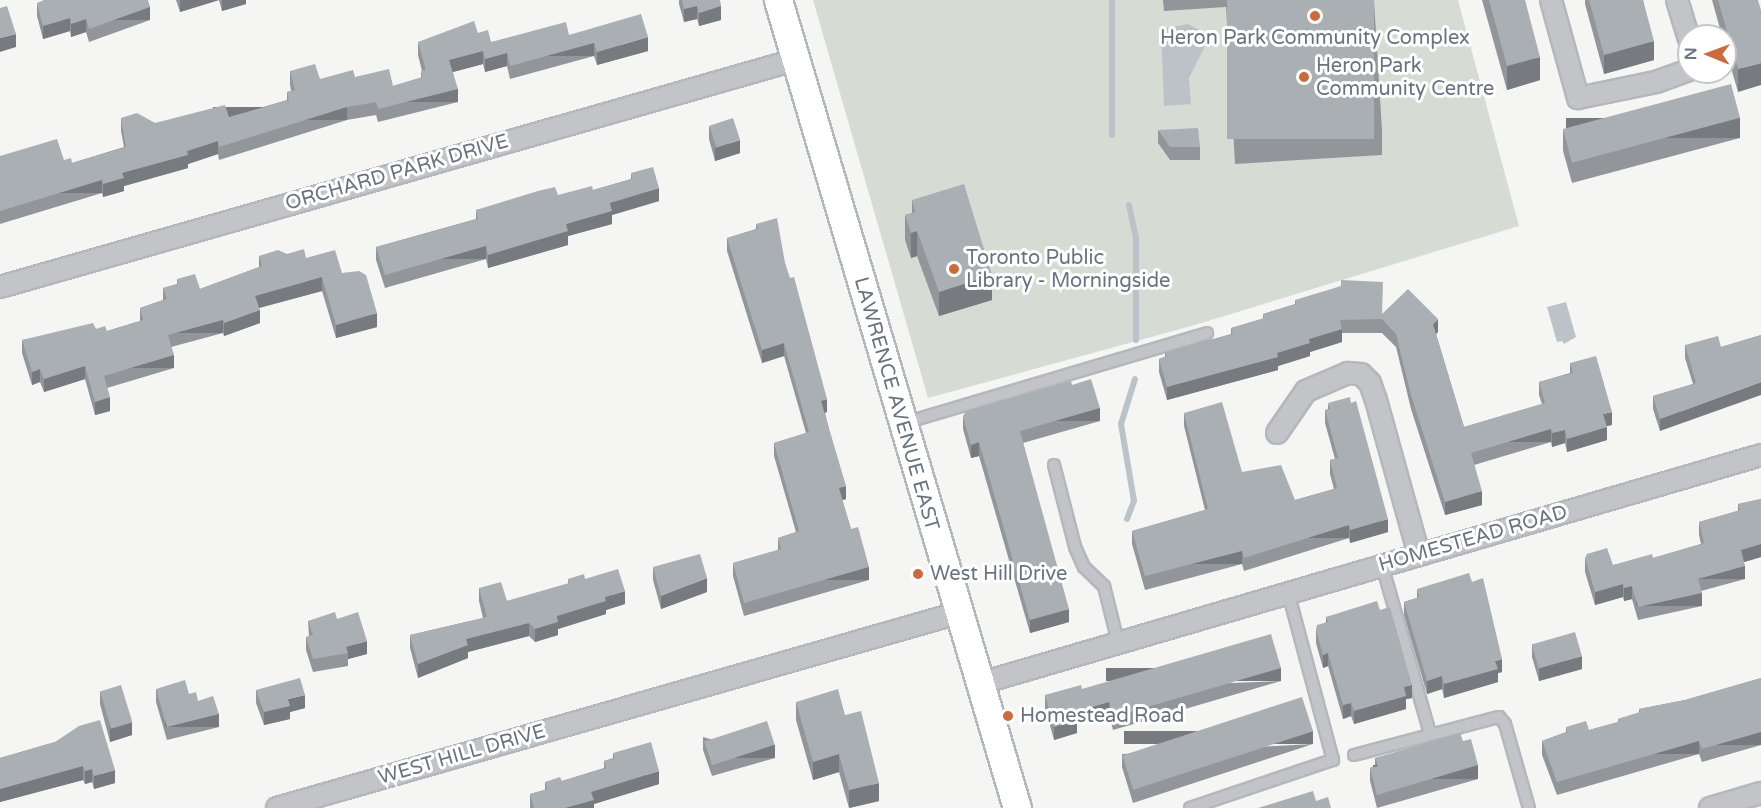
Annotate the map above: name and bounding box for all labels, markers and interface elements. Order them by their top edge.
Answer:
marker: Heron Park Community Complex [1308,9,1322,23]
north arrow [1677,24,1737,84]
place label: Heron Park Community Complex [1160,26,1470,50]
text: N [1681,47,1701,60]
place label: Heron Park Community Centre [1316,54,1494,101]
marker: Heron Park Community Centre [1297,70,1311,84]
street label: ORCHARD PARK DRIVE [283,130,511,216]
place label: Toronto Public Library - Morningside [966,246,1170,293]
marker: Toronto Public Library - Morningside [947,262,961,276]
street label: LAWRENCE AVENUE EAST [848,275,944,533]
street label: HOMESTEAD ROAD [1376,501,1570,577]
place label: West Hill Drive [930,562,1067,586]
marker: West Hill Drive [911,567,925,581]
place label: Homestead Road [1020,704,1184,728]
marker: Homestead Road [1001,709,1015,723]
street label: WEST HILL DRIVE [376,720,548,790]

